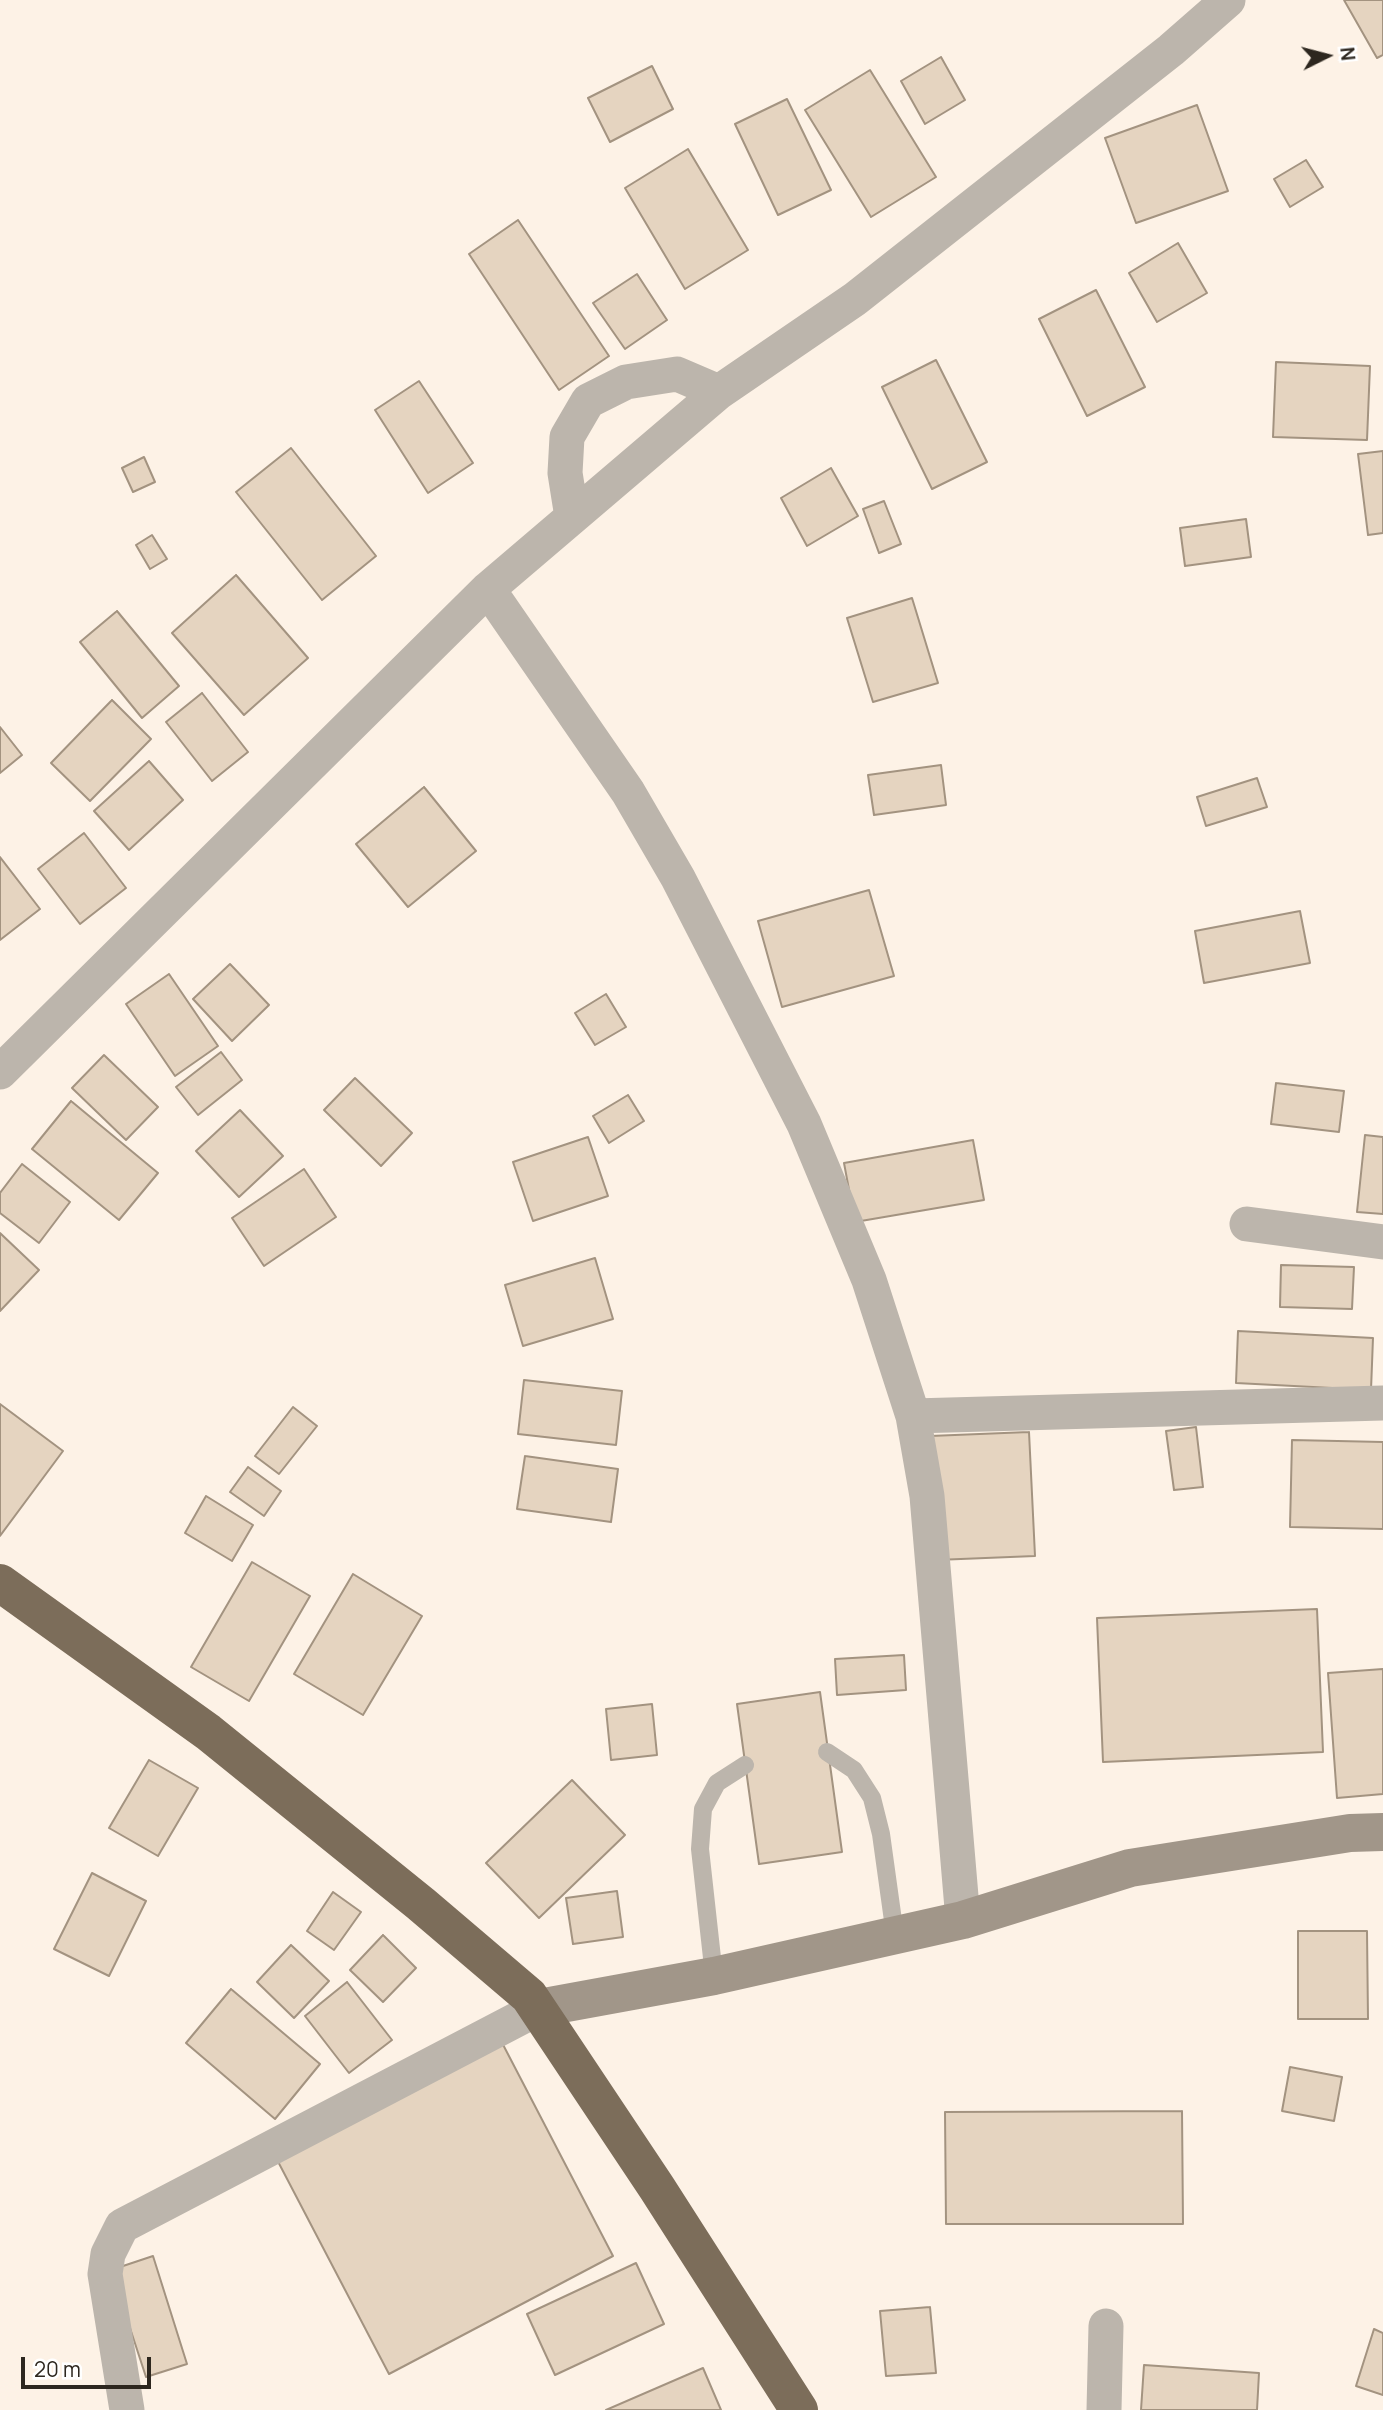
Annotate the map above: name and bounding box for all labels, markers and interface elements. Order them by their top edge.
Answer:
north arrow [1292,21,1362,91]
text: N [1334,46,1362,62]
scale bar [24,2344,154,2388]
text: 20 m [34,2355,81,2383]

